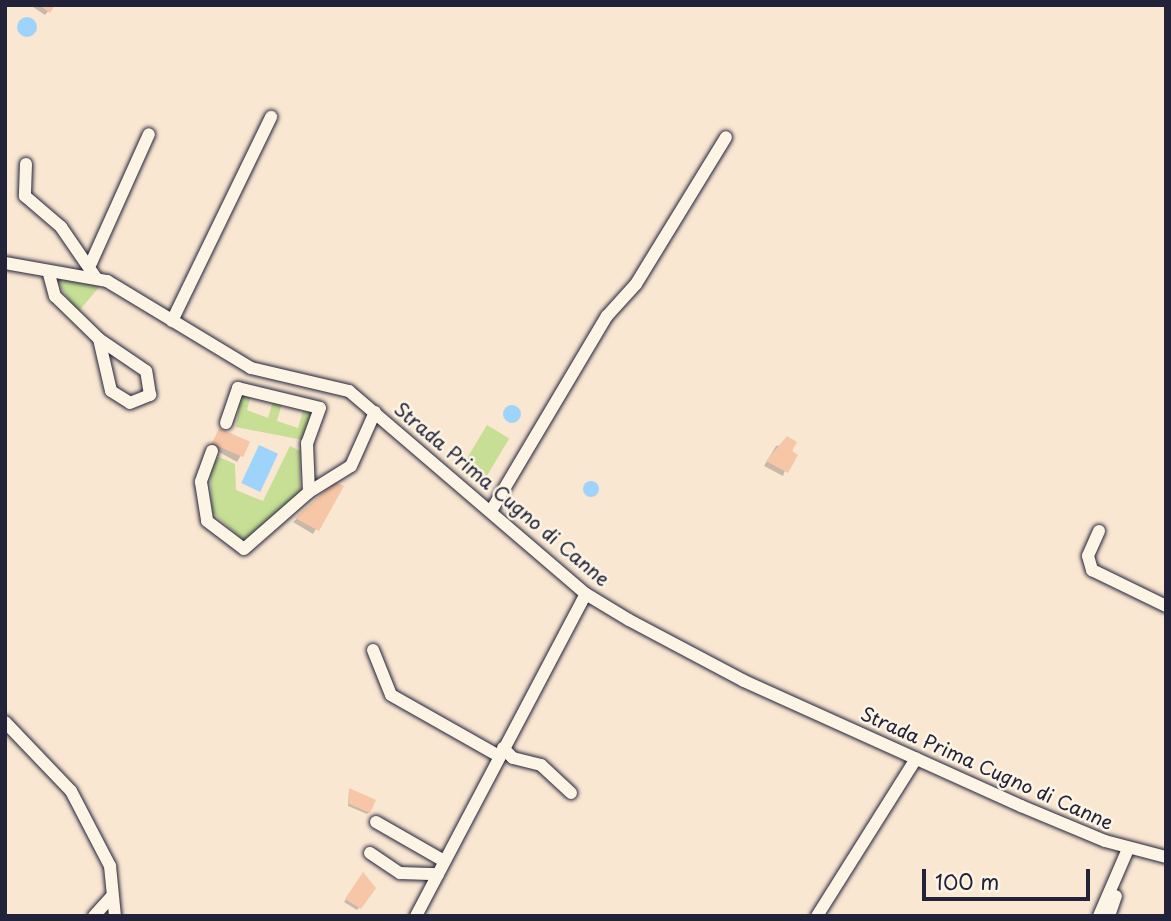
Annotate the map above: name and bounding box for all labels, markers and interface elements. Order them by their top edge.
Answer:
street label: Strada Prima Cugno di Canne [390,397,614,591]
street label: Strada Prima Cugno di Canne [857,702,1117,834]
scale bar [926,855,1094,899]
text: 100 m [935,865,999,897]

